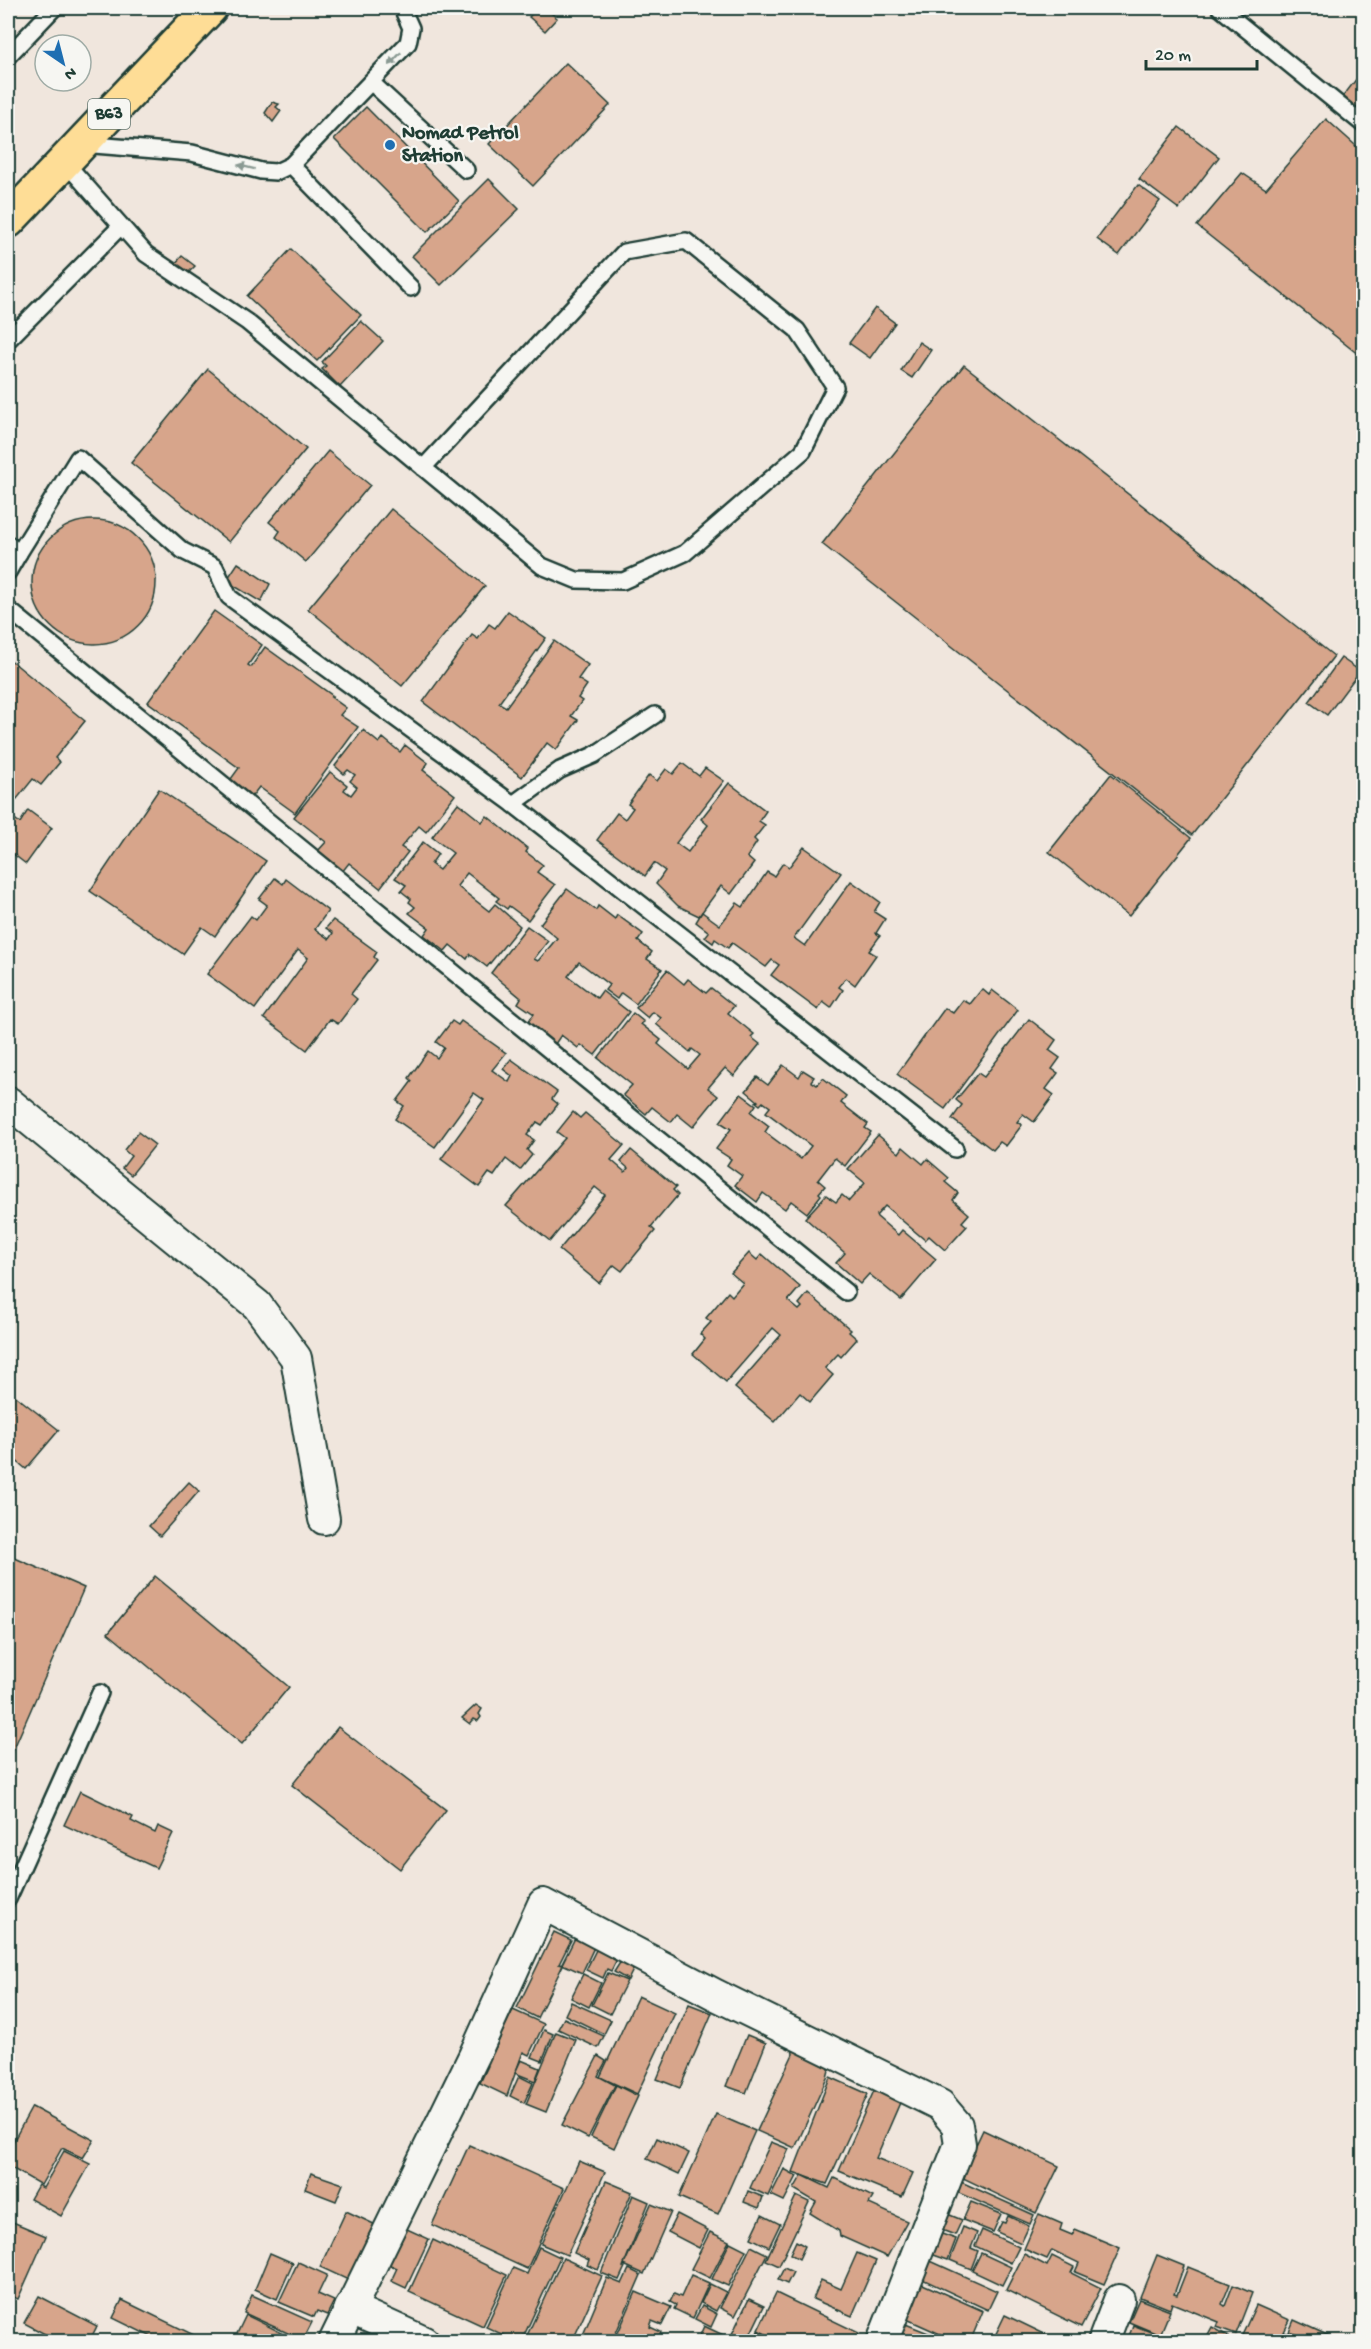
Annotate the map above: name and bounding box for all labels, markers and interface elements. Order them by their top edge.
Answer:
north arrow [33,33,93,93]
scale bar [1146,33,1257,71]
text: 20 m [1155,46,1191,67]
one-way arrow [389,51,402,66]
text: N [59,62,79,84]
road number: B63 [88,99,130,129]
place label: Nomad Petrol Station [402,123,519,169]
marker: Nomad Petrol Station [383,138,397,152]
one-way arrow [237,162,255,171]

